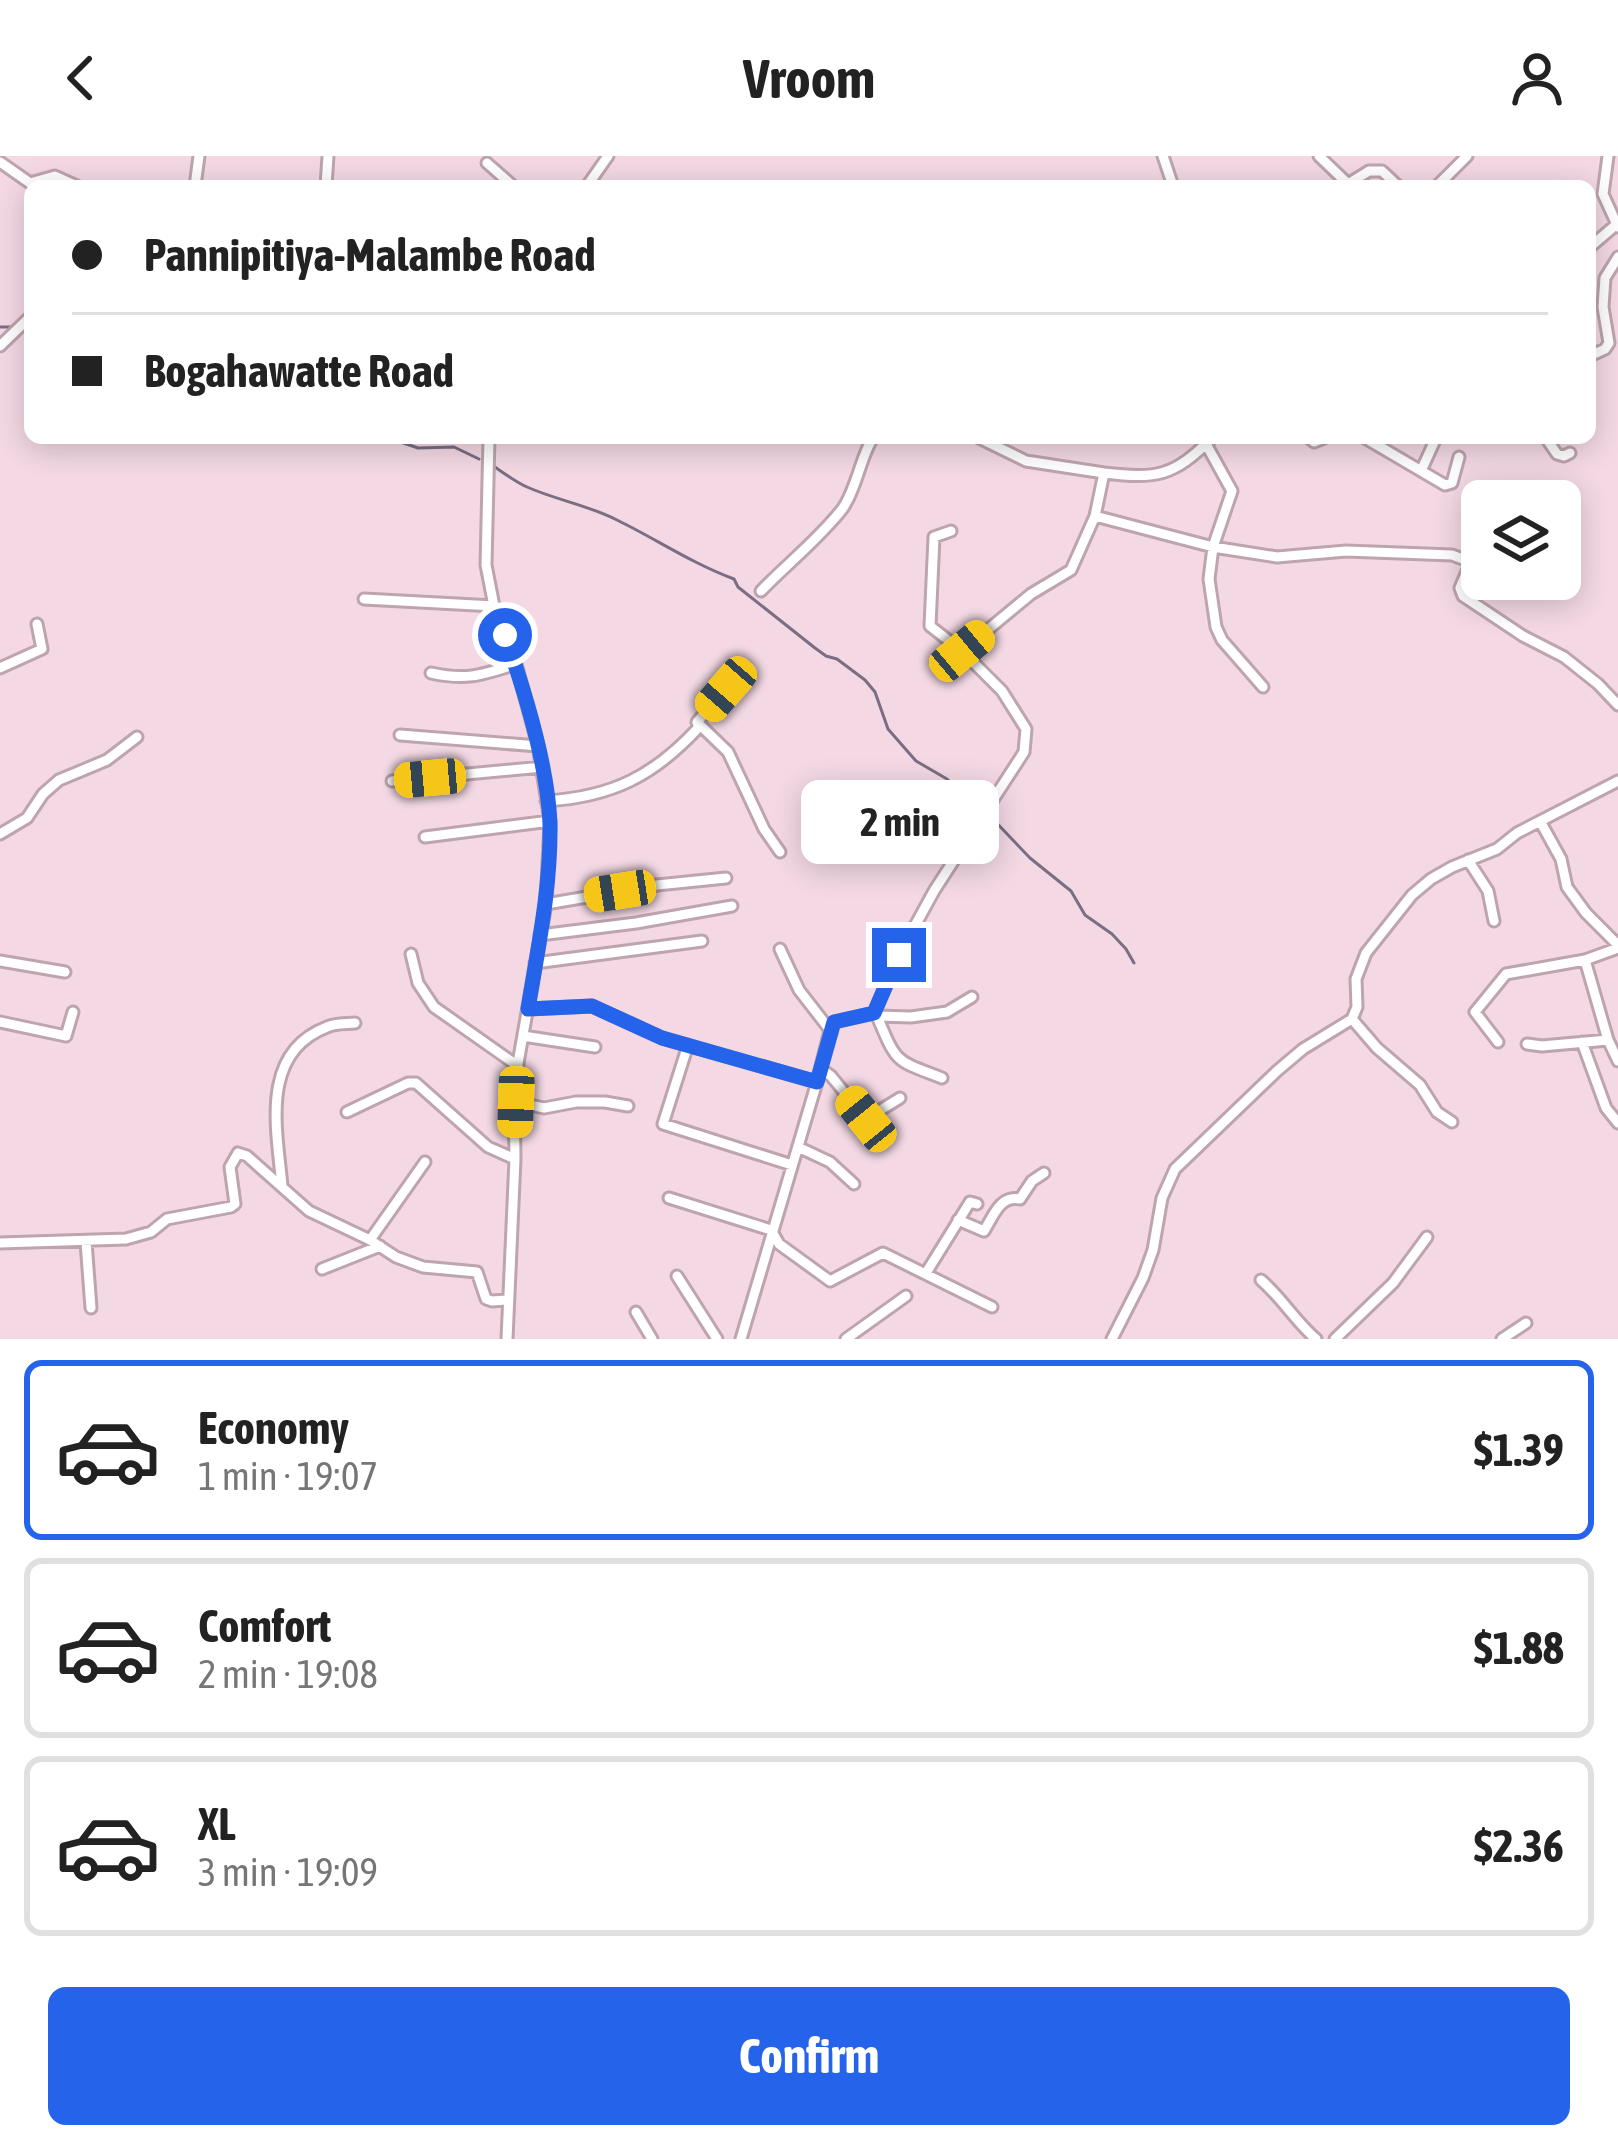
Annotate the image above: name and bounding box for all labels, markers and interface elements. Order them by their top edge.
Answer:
icon: back [48,45,114,111]
icon: person [1504,45,1570,111]
text: Vroom [743,48,875,109]
text: Pannipitiya-Malambe Road [144,229,596,281]
text: Bogahawatte Road [144,345,454,397]
map controls [1461,480,1581,600]
button: layers [1461,480,1581,600]
route start [478,608,532,662]
car [923,614,1001,688]
car [689,650,763,728]
car [393,757,467,799]
callout: 2 min [800,781,998,865]
text: 2 min [860,800,940,844]
car [582,868,658,914]
route end [872,928,926,982]
car [497,1065,535,1139]
car [829,1080,903,1158]
icon: car [54,1396,162,1504]
text: Economy [198,1402,349,1454]
text: $1.39 [1474,1424,1564,1476]
text: 1 min · 19:07 [198,1454,378,1498]
icon: car [54,1594,162,1702]
text: Comfort [198,1600,331,1652]
text: $1.88 [1474,1622,1564,1674]
text: 2 min · 19:08 [198,1652,378,1696]
icon: car [54,1792,162,1900]
text: XL [198,1798,236,1850]
text: $2.36 [1474,1820,1564,1872]
text: 3 min · 19:09 [198,1850,378,1894]
button: Confirm [48,1987,1570,2125]

